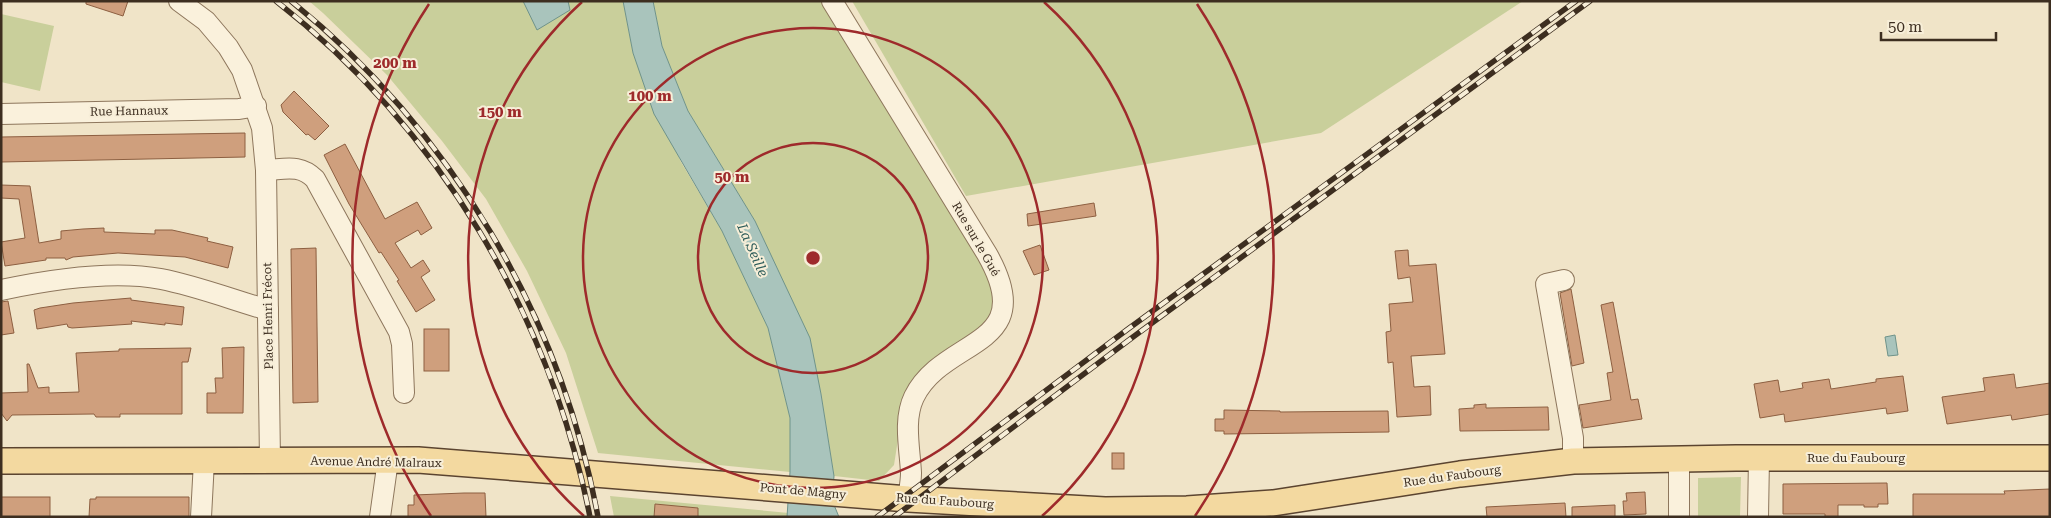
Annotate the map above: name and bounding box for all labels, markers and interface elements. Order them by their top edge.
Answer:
scale bar [1881,10,1996,42]
text: 50 m [1888,18,1923,36]
text: 200 m [373,54,417,72]
text: 100 m [628,87,672,105]
street label: Rue Hannaux [90,103,168,119]
text: 150 m [478,103,522,121]
text: 50 m [714,168,750,186]
street label: Rue sur le Gué [949,199,1003,279]
water label: La Seille [734,220,772,279]
centre of rings [804,249,822,267]
street label: Place Henri Frécot [260,262,276,370]
street label: Rue du Faubourg [1807,451,1905,465]
street label: Avenue André Malraux [310,454,442,470]
street label: Rue du Faubourg [1402,462,1502,490]
street label: Pont de Magny [759,480,848,502]
street label: Rue du Faubourg [896,491,995,511]

